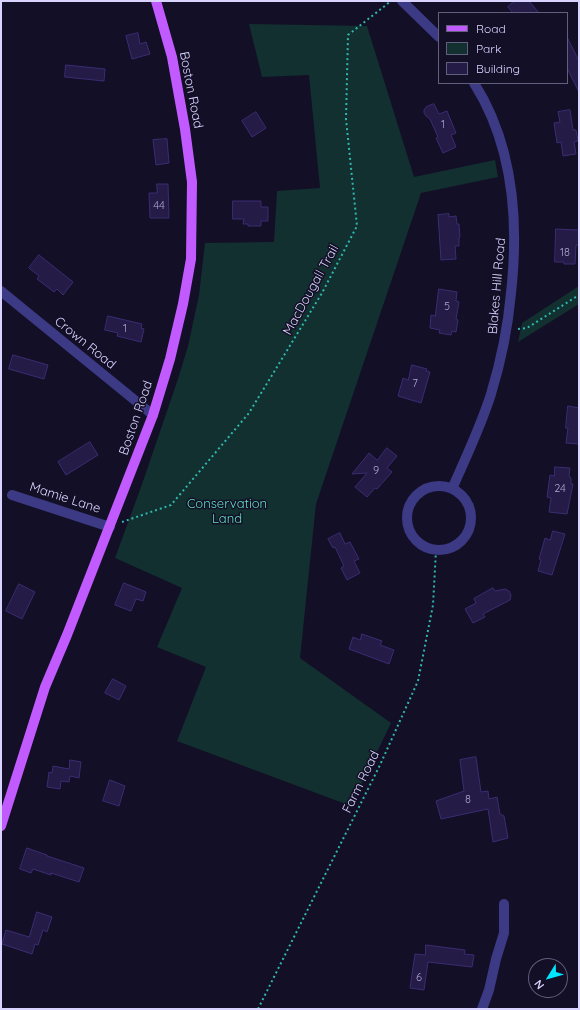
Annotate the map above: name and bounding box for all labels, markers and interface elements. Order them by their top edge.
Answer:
legend [438,12,568,84]
text: Road [476,21,506,36]
text: Park [476,41,501,56]
street label: Boston Road [176,50,206,130]
text: Building [476,61,520,76]
house number: 1 [441,118,445,132]
house number: 44 [153,199,165,213]
street label: Blakes Hill Road [485,237,509,335]
street label: MacDougall Trail [280,242,342,338]
house number: 18 [560,246,570,260]
house number: 5 [444,300,450,314]
street label: Crown Road [51,314,119,372]
house number: 1 [123,322,127,336]
house number: 7 [412,377,418,391]
street label: Boston Road [116,379,156,457]
house number: 9 [373,464,379,478]
street label: Mamie Lane [27,479,103,517]
house number: 24 [554,482,566,496]
park label: Conservation Land [187,496,267,527]
street label: Farm Road [339,748,383,816]
house number: 8 [465,793,471,807]
north arrow [528,958,568,998]
house number: 6 [416,971,422,985]
text: N [531,977,547,992]

